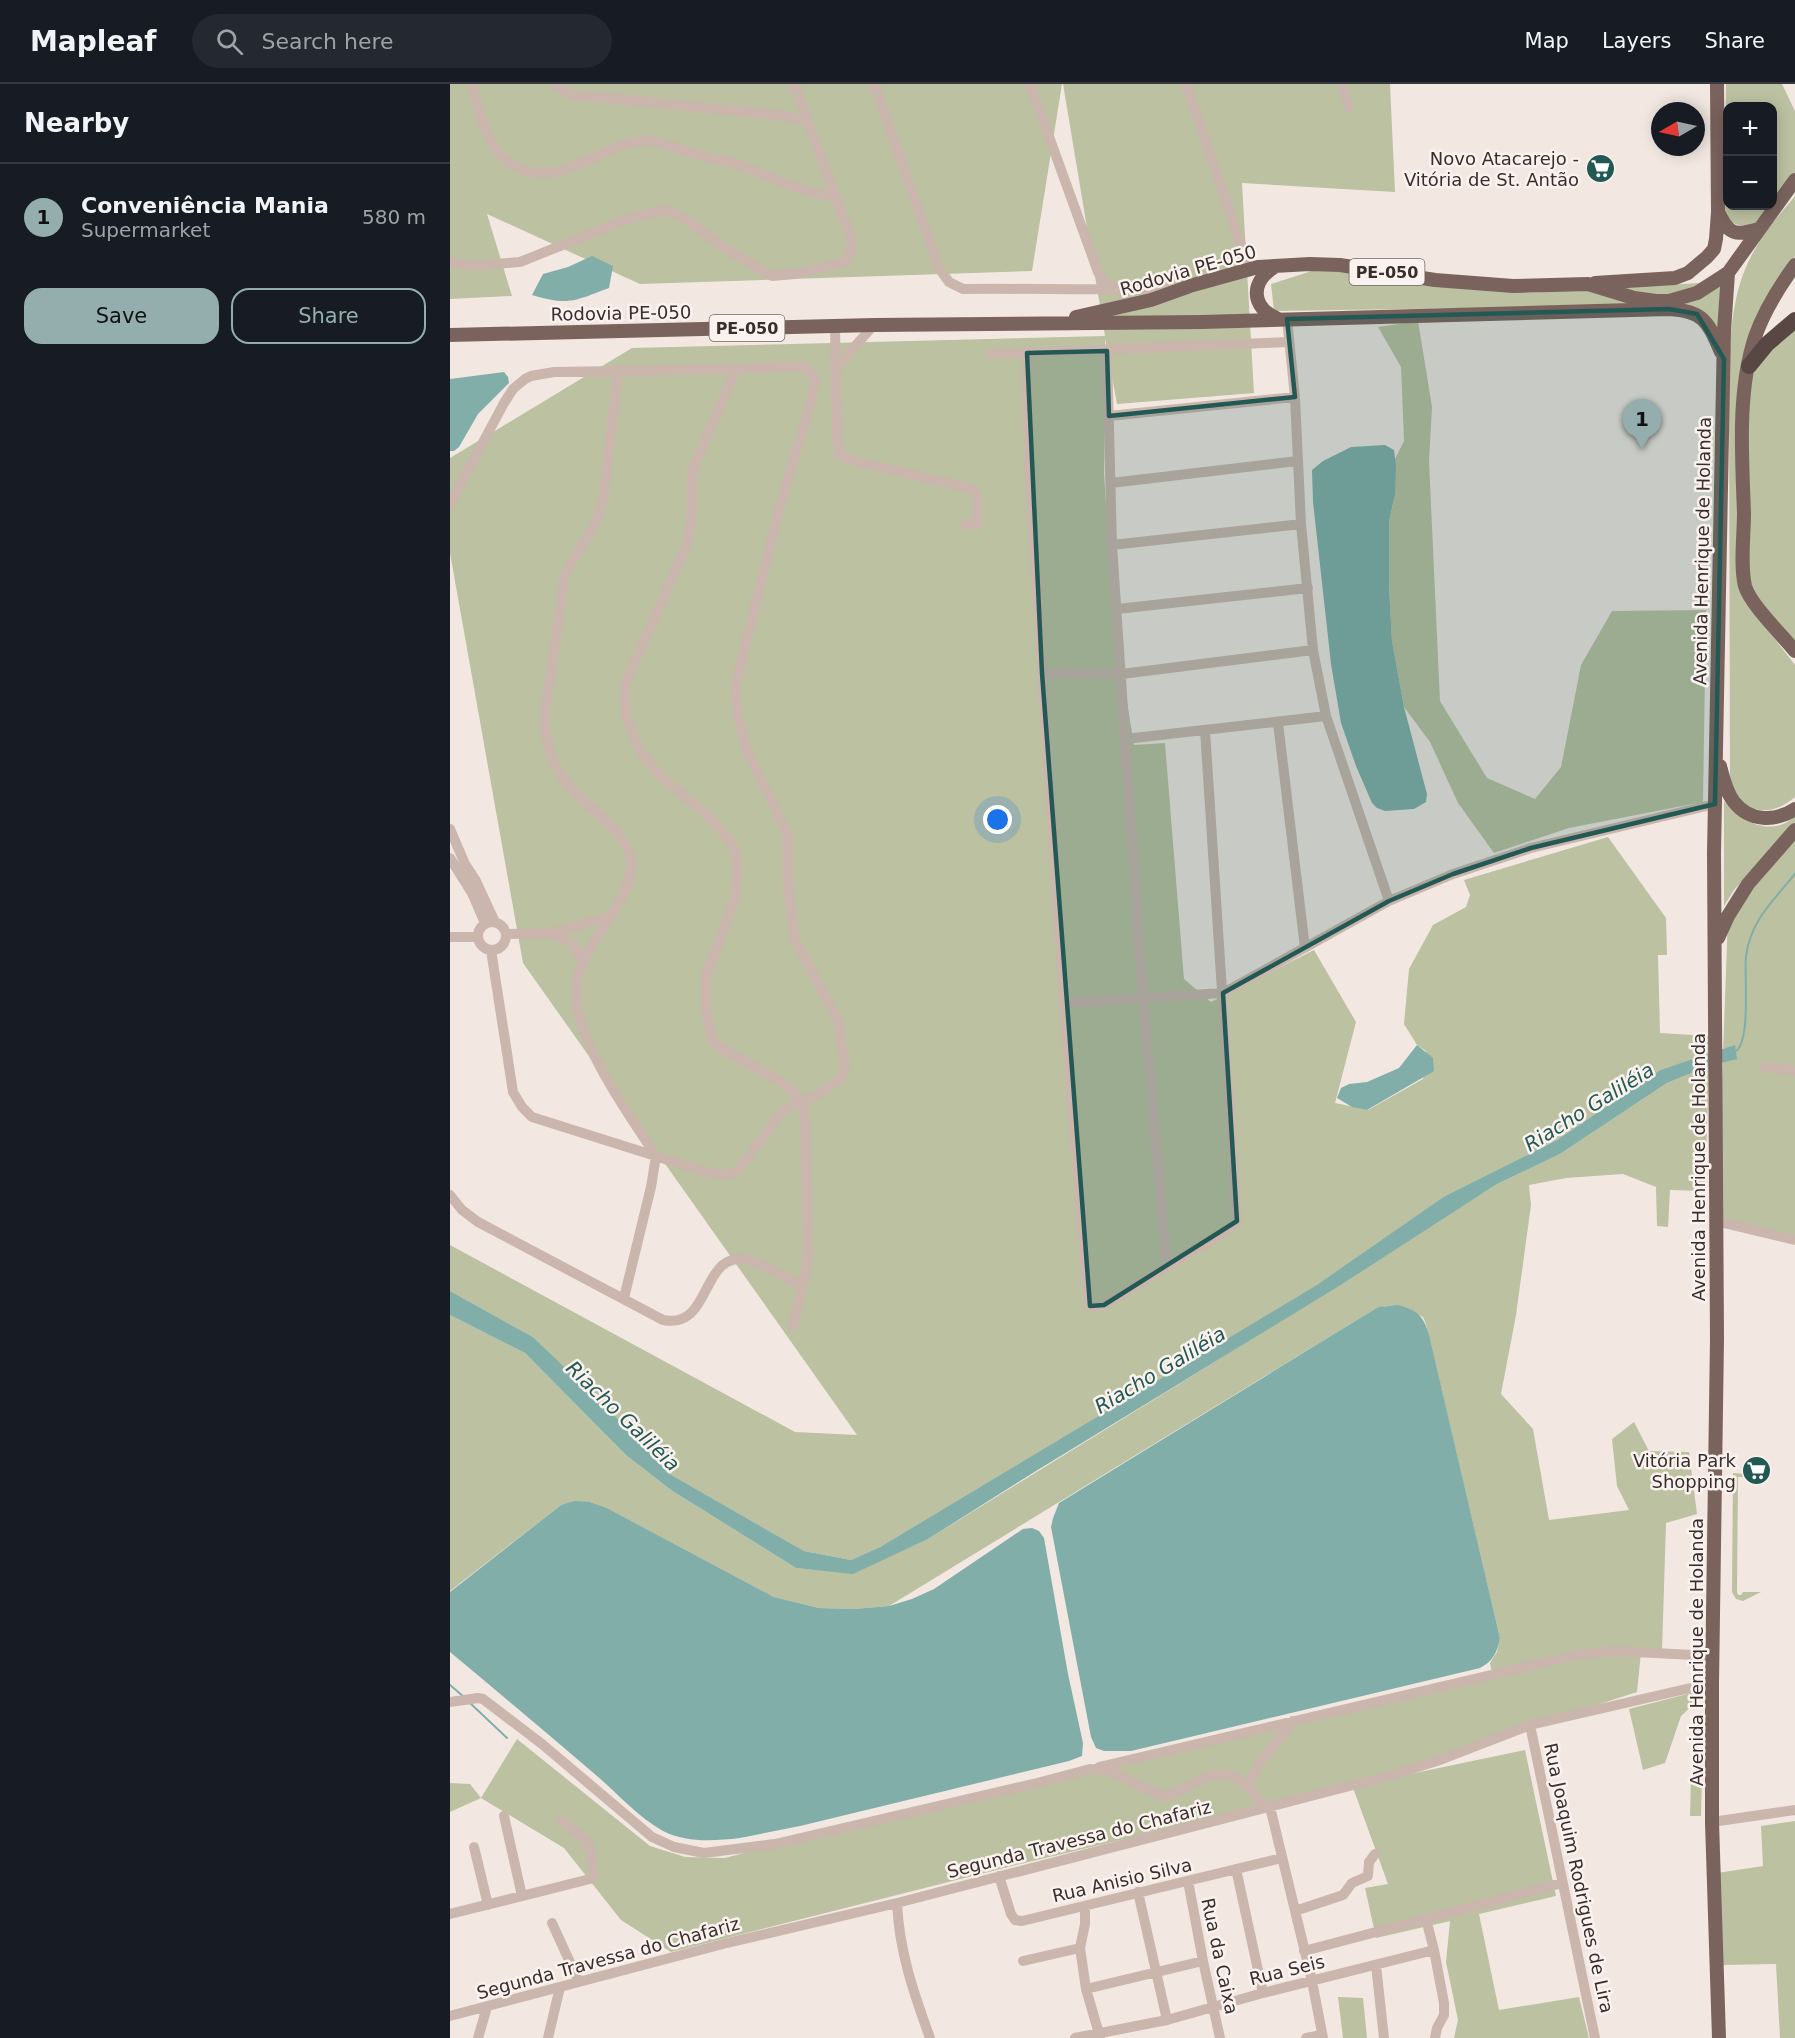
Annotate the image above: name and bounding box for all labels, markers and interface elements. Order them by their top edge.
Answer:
search box [192,14,612,68]
text: Mapleaf [30,25,156,58]
icon: search [213,25,246,58]
text: Search here [261,29,394,54]
text: Map [1525,29,1569,53]
text: Layers [1602,29,1671,53]
text: Share [1704,29,1765,53]
north arrow [1651,102,1705,156]
map controls [1723,102,1777,210]
button: + [1723,102,1777,156]
text: Nearby [24,108,129,138]
place label: Novo Atacarejo - Vitória de St. Antão [1404,148,1579,190]
supermarket icon: Novo Atacarejo - Vitória de St. Antão [1584,152,1616,184]
button: − [1723,156,1777,210]
text: Conveniência Mania [81,193,329,218]
text: 1 [37,205,50,229]
text: 580 m [362,205,426,229]
text: Supermarket [81,218,210,242]
street label: Rodovia PE-050 [1118,241,1258,299]
road number: PE-050 [1350,259,1424,285]
button: Save [24,288,219,344]
button: Share [231,288,426,344]
street label: Rodovia PE-050 [551,301,691,325]
road number: PE-050 [710,315,784,341]
pin: 1 [1622,400,1662,449]
street label: Avenida Henrique de Holanda [1689,417,1715,685]
your location [983,805,1012,834]
street label: Avenida Henrique de Holanda [1688,1033,1709,1301]
water label: Riacho Galiléia [1520,1057,1658,1157]
water label: Riacho Galiléia [1090,1321,1230,1419]
water label: Riacho Galiléia [561,1356,685,1476]
place label: Vitória Park Shopping [1633,1450,1737,1492]
supermarket icon: Vitória Park Shopping [1741,1454,1773,1486]
street label: Avenida Henrique de Holanda [1686,1518,1707,1786]
street label: Rua Joaquim Rodrigues de Lira [1540,1741,1618,2015]
street label: Segunda Travessa do Chafariz [945,1796,1213,1882]
street label: Rua Anisio Silva [1050,1854,1194,1906]
street label: Rua da Caixa [1197,1896,1243,2016]
street label: Segunda Travessa do Chafariz [474,1913,742,2003]
street label: Rua Seis [1247,1951,1327,1989]

